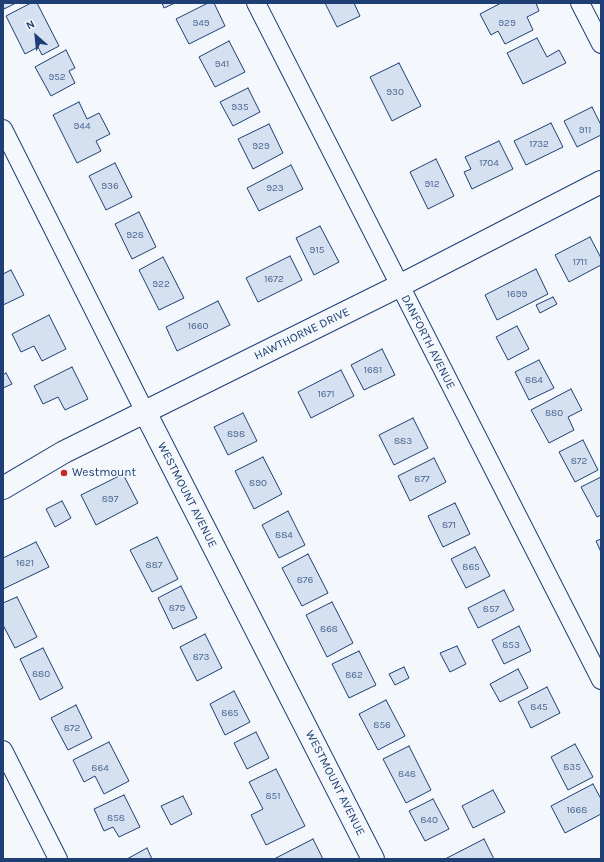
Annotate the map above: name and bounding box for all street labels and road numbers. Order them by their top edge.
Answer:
street label: DANFORTH AVENUE [398,292,458,392]
street label: HAWTHORNE DRIVE [252,305,352,363]
street label: WESTMOUNT AVENUE [154,440,220,550]
street label: WESTMOUNT AVENUE [302,728,368,838]

